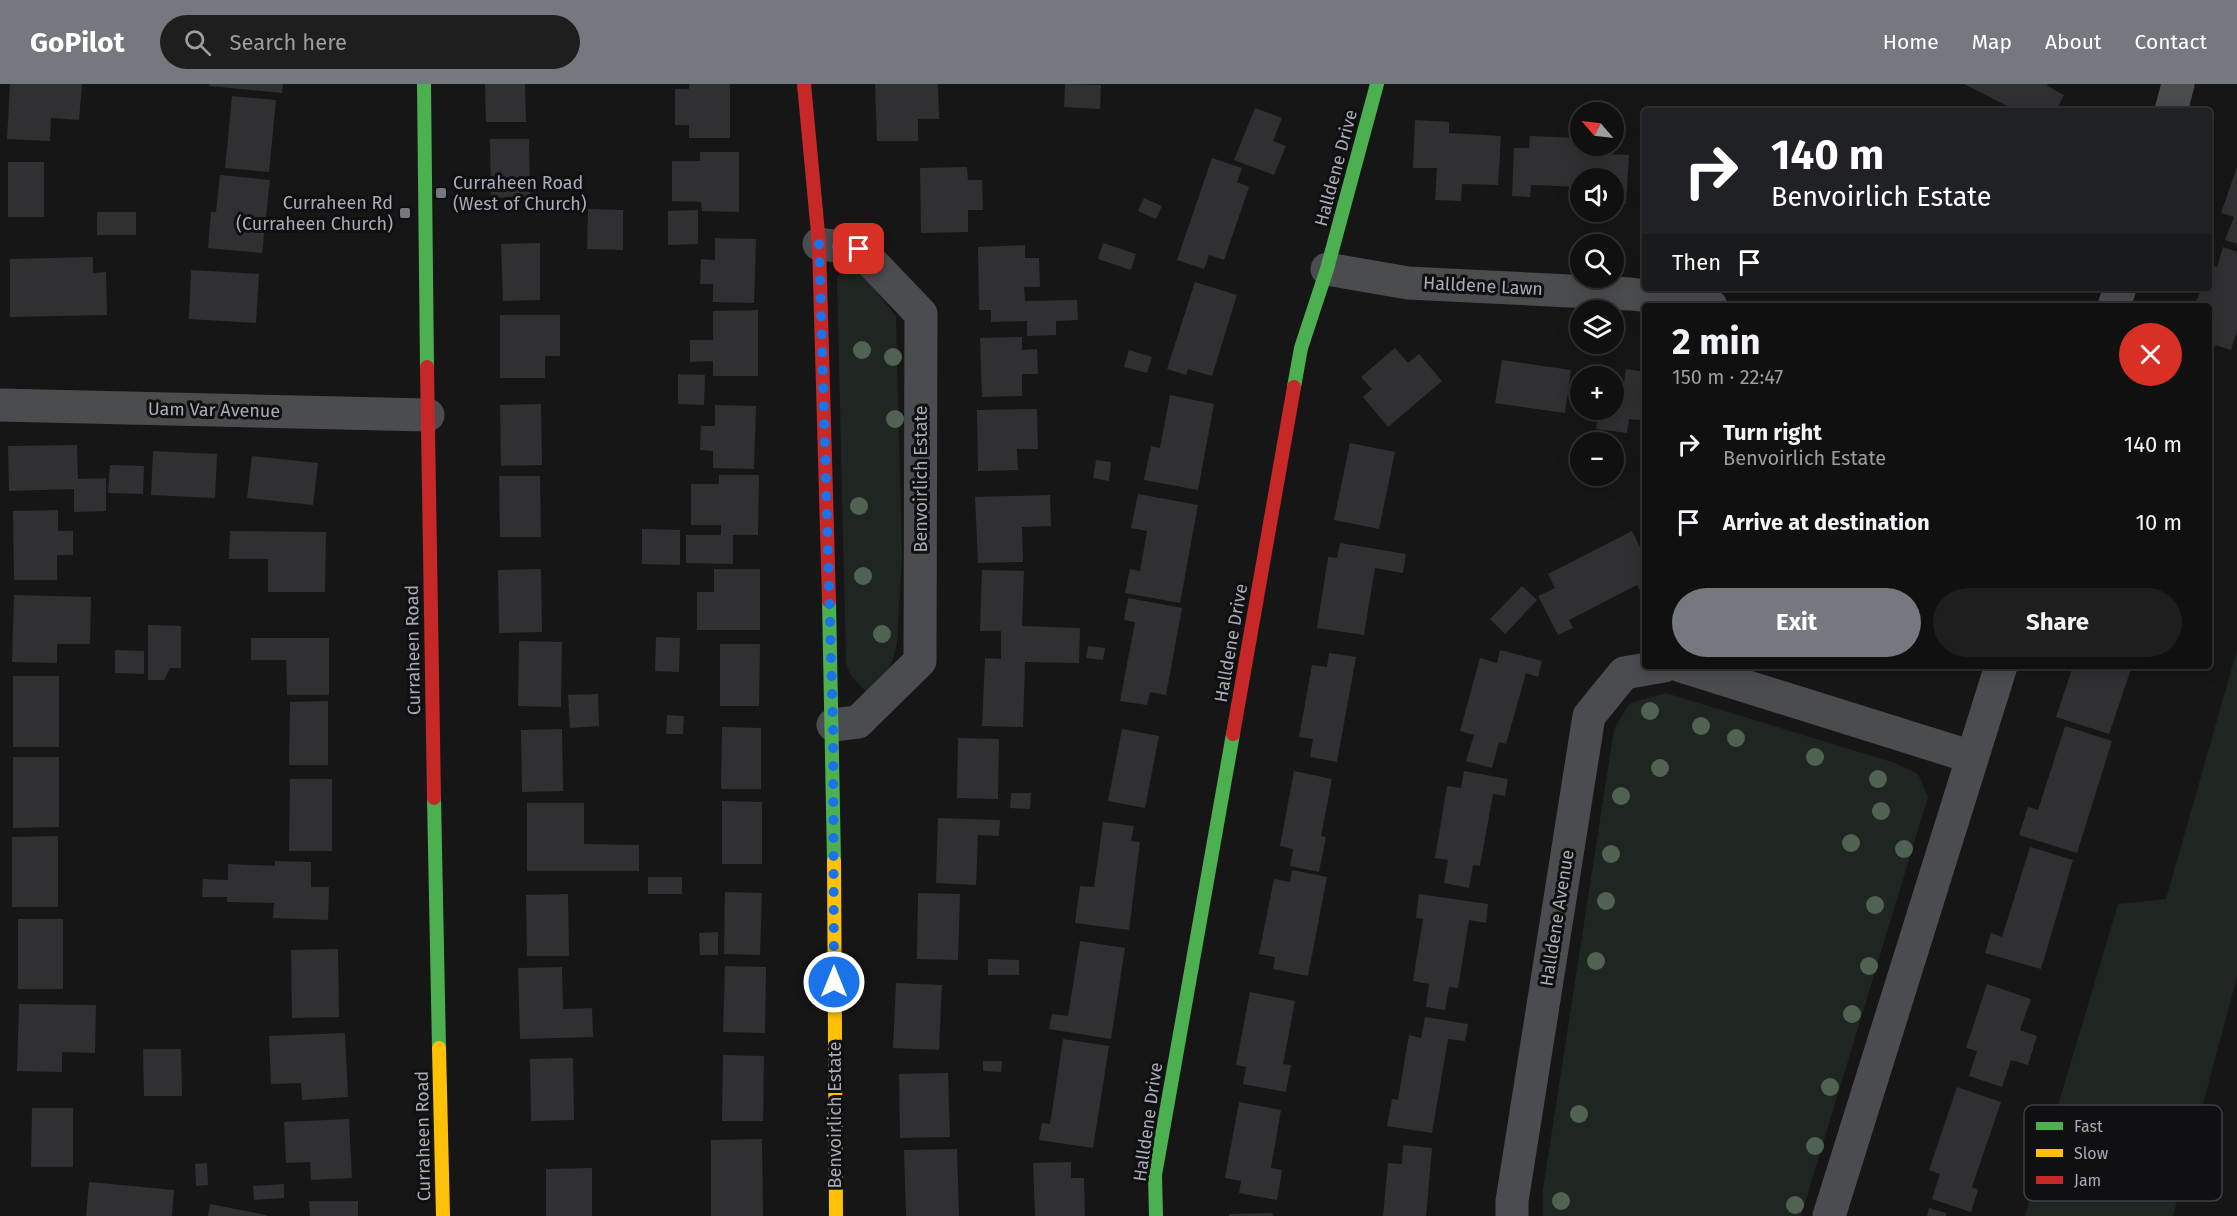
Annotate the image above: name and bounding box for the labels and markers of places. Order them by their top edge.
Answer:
place label: Curraheen Road (West of Church) [453,172,587,215]
marker: Curraheen Road (West of Church) [434,186,448,200]
place label: Curraheen Rd (Curraheen Church) [236,192,393,235]
marker: Curraheen Rd (Curraheen Church) [398,206,412,220]
pin [833,223,884,274]

